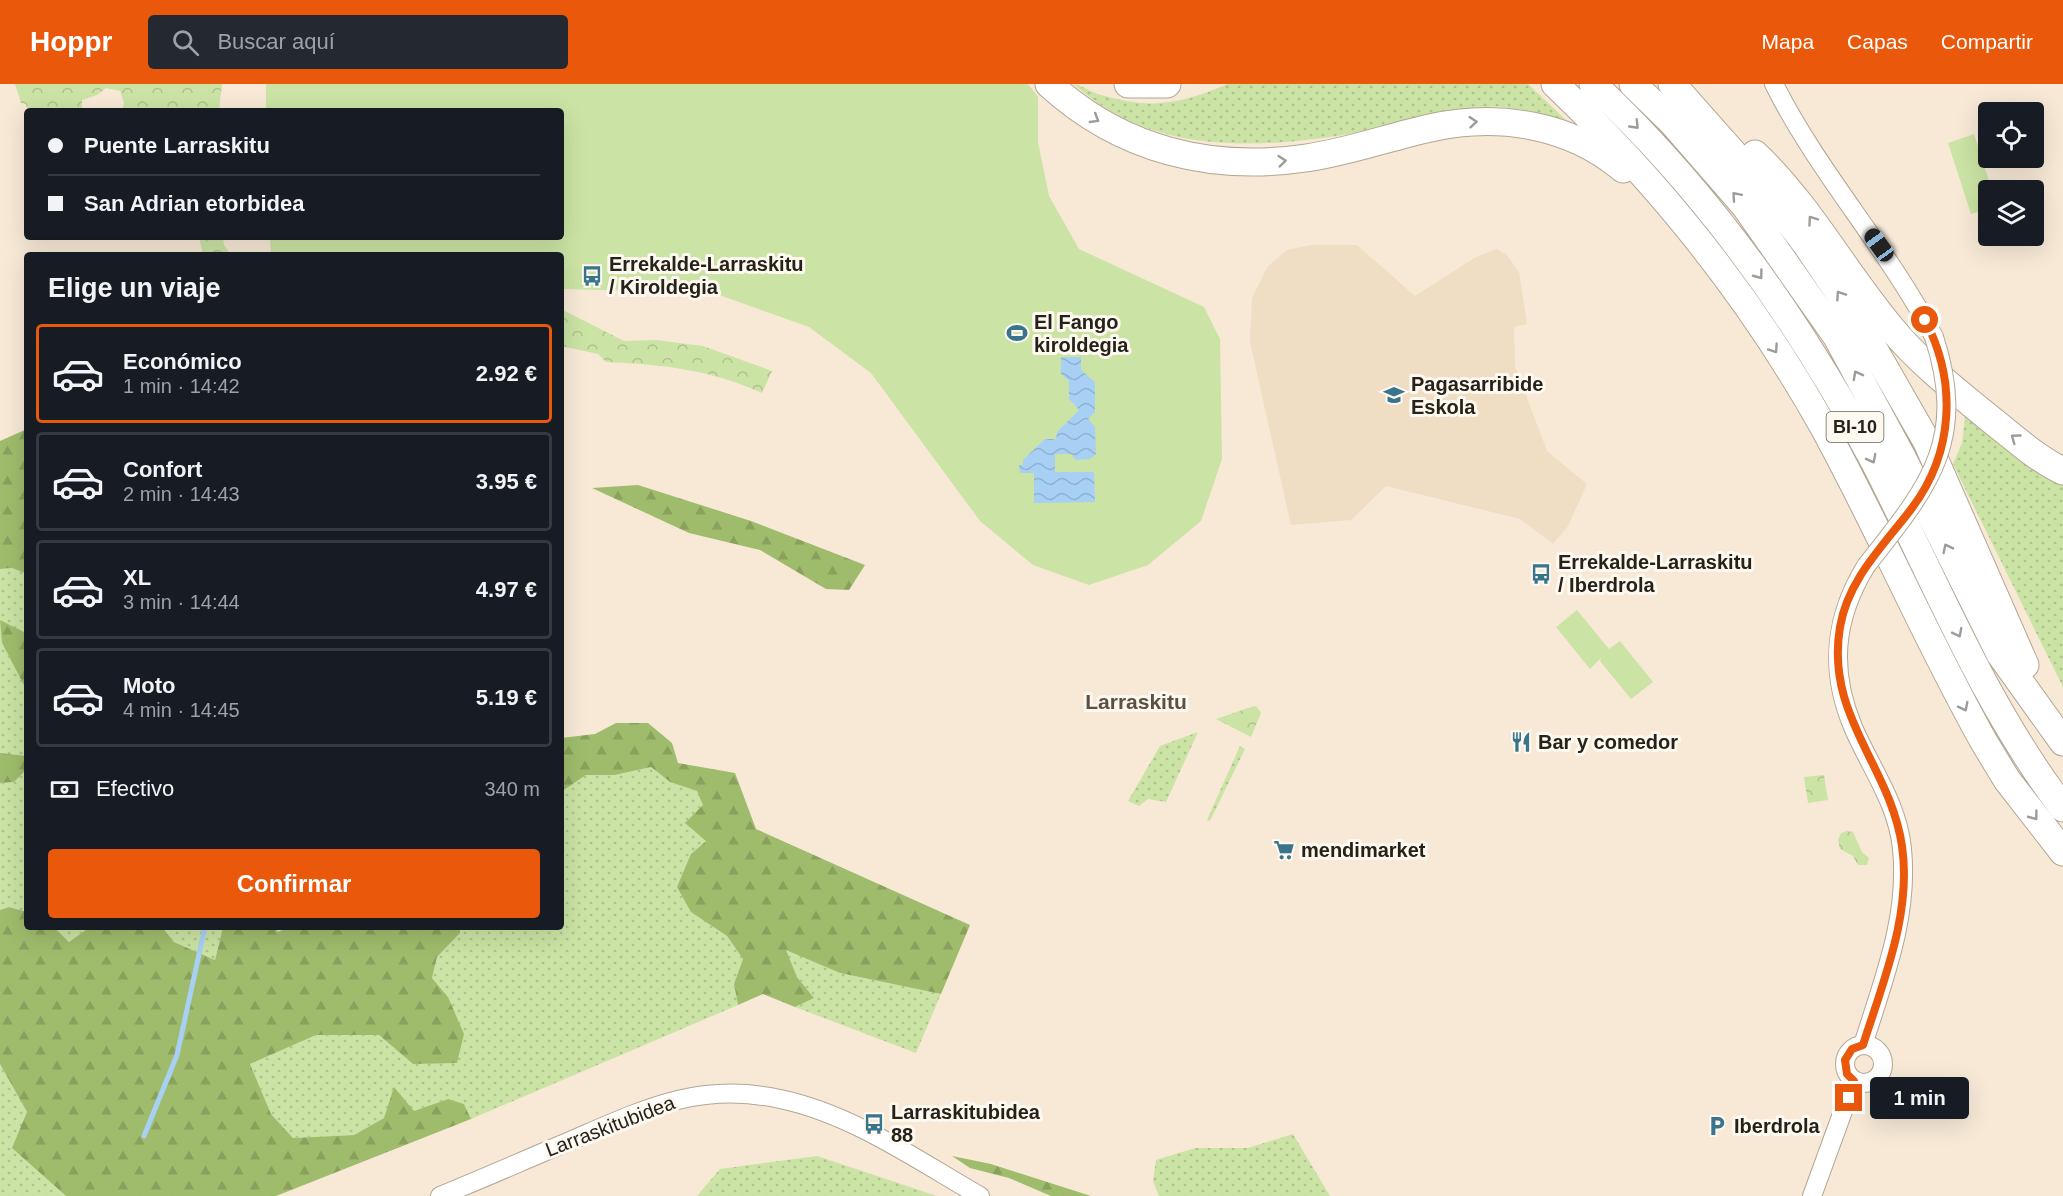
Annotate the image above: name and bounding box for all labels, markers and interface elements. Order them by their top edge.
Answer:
search box [148,15,568,69]
text: Hoppr [30,26,112,57]
icon: search [169,26,202,59]
text: Buscar aquí [217,29,335,54]
text: Mapa [1762,30,1814,53]
text: Capas [1847,30,1908,53]
text: Compartir [1941,30,2033,53]
map controls [1978,102,2044,246]
button: locate [1978,102,2044,168]
one-way arrow [1089,112,1099,124]
one-way arrow [1468,116,1477,129]
one-way arrow [1628,118,1639,128]
text: Puente Larraskitu [84,133,270,158]
one-way arrow [1277,155,1286,168]
button: layers [1978,180,2044,246]
text: San Adrian etorbidea [84,191,304,216]
one-way arrow [1732,192,1743,203]
one-way arrow [1808,215,1819,226]
car [1861,225,1897,265]
place label: Errekalde-Larraskitu / Kiroldegia [609,253,804,298]
bus stop icon: Errekalde-Larraskitu / Kiroldegia [580,264,604,288]
one-way arrow [1752,268,1763,279]
text: Elige un viaje [48,273,221,303]
one-way arrow [1836,291,1848,301]
route start [1911,306,1938,333]
place label: El Fango kiroldegia [1034,311,1129,356]
sports icon: El Fango kiroldegia [1005,321,1029,345]
one-way arrow [1767,343,1779,353]
icon: car [51,347,105,401]
text: Económico [123,349,242,374]
text: 2.92 € [476,361,537,386]
one-way arrow [1853,371,1864,381]
place label: Pagasarribide Eskola [1411,373,1543,418]
text: 1 min · 14:42 [123,375,240,397]
school or university icon: Pagasarribide Eskola [1382,383,1406,407]
road number: BI-10 [1826,412,1884,442]
one-way arrow [2011,434,2022,445]
one-way arrow [1865,452,1876,463]
icon: car [51,455,105,509]
text: Confort [123,457,202,482]
text: 3.95 € [476,469,537,494]
text: 2 min · 14:43 [123,483,240,505]
one-way arrow [1942,544,1954,555]
place label: Errekalde-Larraskitu / Iberdrola [1558,551,1753,596]
bus stop icon: Errekalde-Larraskitu / Iberdrola [1529,562,1553,586]
icon: car [51,563,105,617]
text: XL [123,565,151,590]
text: 4.97 € [476,577,537,602]
text: 3 min · 14:44 [123,591,240,613]
one-way arrow [1951,627,1962,638]
icon: car [51,671,105,725]
text: Moto [123,673,176,698]
text: 5.19 € [476,685,537,710]
district label: Larraskitu [1085,690,1187,713]
text: 4 min · 14:45 [123,699,240,721]
one-way arrow [1957,700,1968,711]
restaurant icon: Bar y comedor [1509,730,1533,754]
place label: Bar y comedor [1538,731,1678,753]
icon: cash [48,773,81,806]
text: Efectivo [96,776,174,801]
text: 340 m [484,778,540,800]
one-way arrow [2027,810,2038,821]
supermarket icon: mendimarket [1272,838,1296,862]
place label: mendimarket [1301,839,1426,861]
button: Confirmar [48,849,540,918]
callout: 1 min [1870,1077,1969,1119]
route end [1835,1084,1862,1111]
text: 1 min [1893,1087,1946,1109]
street label: Larraskitubidea [542,1091,679,1161]
place label: Larraskitubidea 88 [891,1101,1041,1146]
bus stop icon: Larraskitubidea 88 [862,1112,886,1136]
parking icon: Iberdrola [1705,1114,1729,1138]
place label: Iberdrola [1734,1115,1820,1137]

